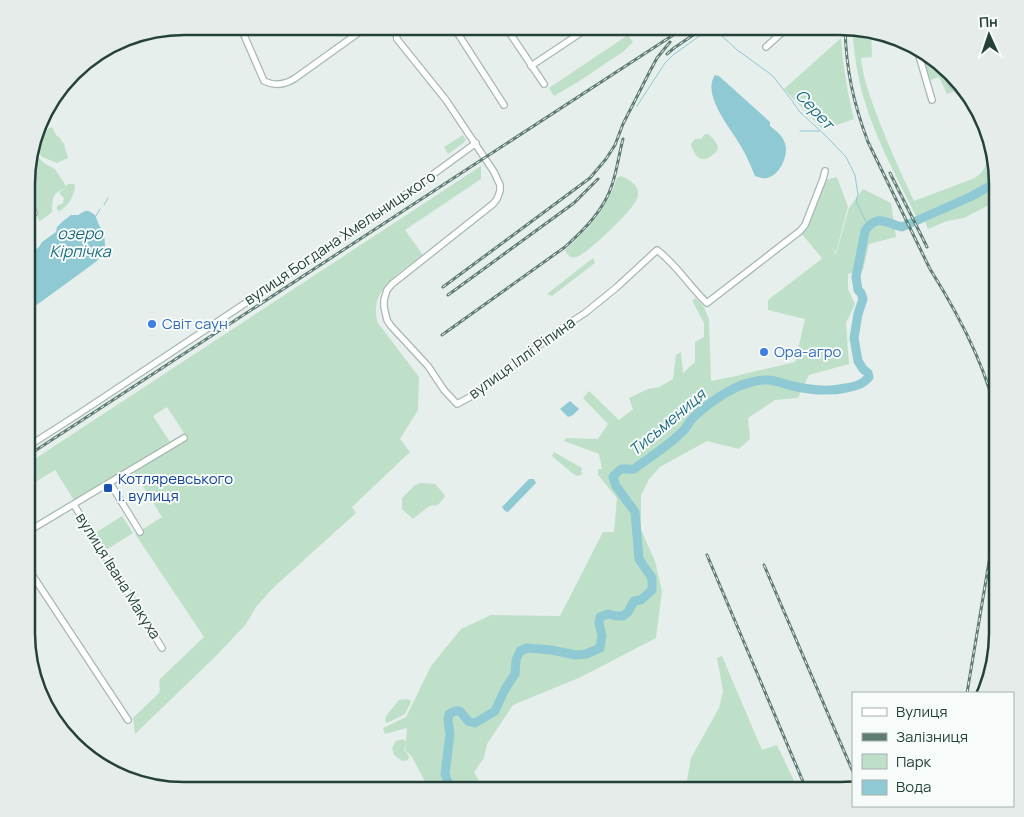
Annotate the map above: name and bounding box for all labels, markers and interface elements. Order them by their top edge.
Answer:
north arrow [964,10,1014,60]
text: Пн [978,12,998,31]
water label: Серет [791,84,841,135]
street label: вулиця Богдана Хмельницького [240,165,440,310]
water label: озеро Кірпічка [49,222,112,262]
street label: вулиця Іллі Ріпина [464,312,579,404]
place label: Світ саун [162,313,228,334]
marker: Світ саун [146,318,158,330]
place label: Ора-агро [774,341,842,362]
marker: Ора-агро [758,346,770,358]
water label: Тисьмениця [624,383,711,461]
place label: Котляревського І. вулиця [118,468,233,506]
marker: Котляревського І. вулиця [102,482,114,494]
street label: вулиця Івана Макуха [71,508,166,643]
legend [852,692,1014,807]
text: Вулиця [896,701,948,722]
text: Залізниця [896,726,968,747]
text: Парк [896,751,932,772]
text: Вода [896,776,931,797]

